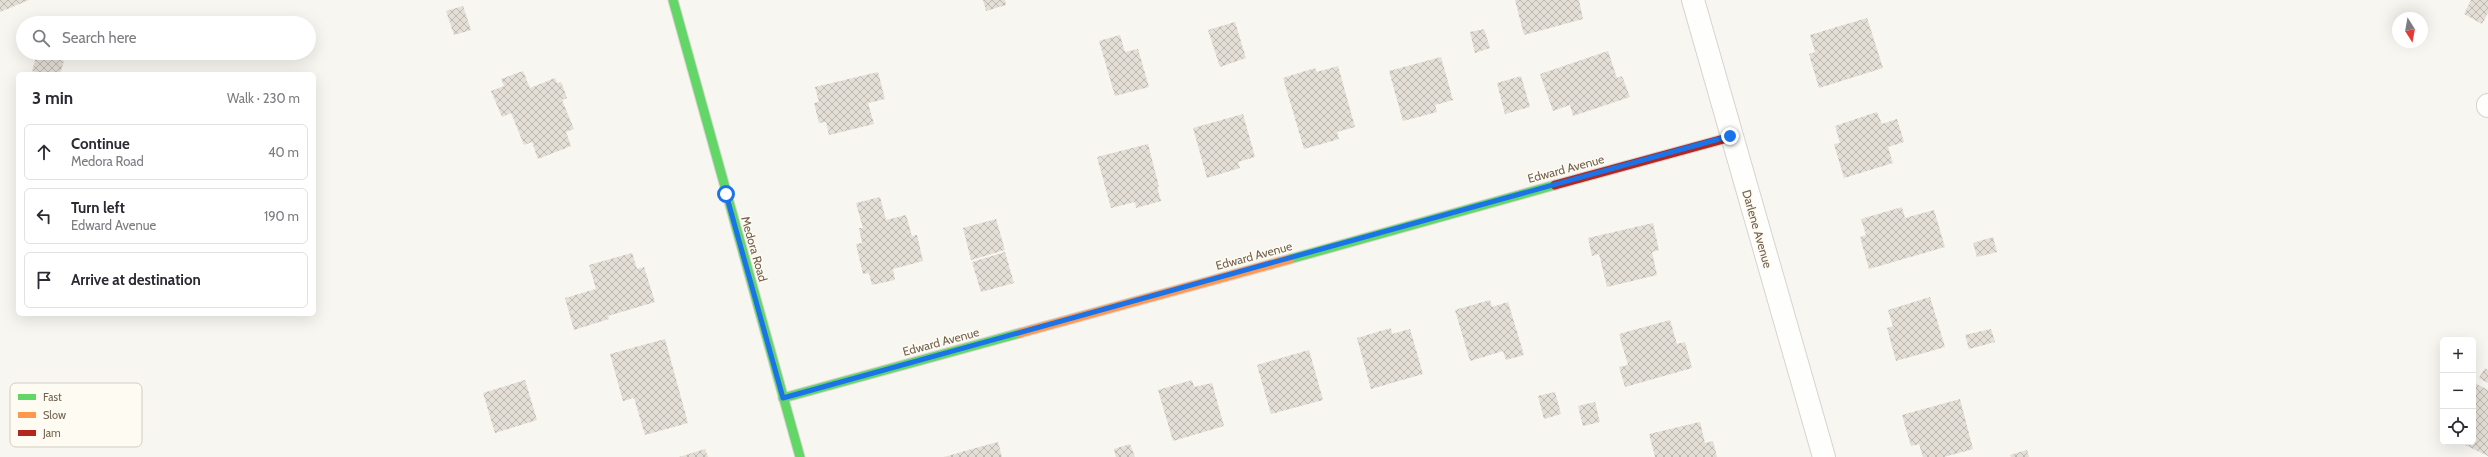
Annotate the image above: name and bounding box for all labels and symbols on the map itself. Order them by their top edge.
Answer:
north arrow [2392,12,2428,48]
route end [1721,127,1739,145]
street label: Edward Avenue [1526,151,1606,186]
route start [717,185,735,203]
street label: Darlene Avenue [1739,188,1776,270]
street label: Medora Road [738,214,771,283]
street label: Edward Avenue [1214,238,1294,273]
street label: Edward Avenue [901,324,981,359]
legend [10,383,142,447]
text: Fast [43,390,62,404]
text: Slow [43,408,66,422]
text: Jam [42,426,61,440]

